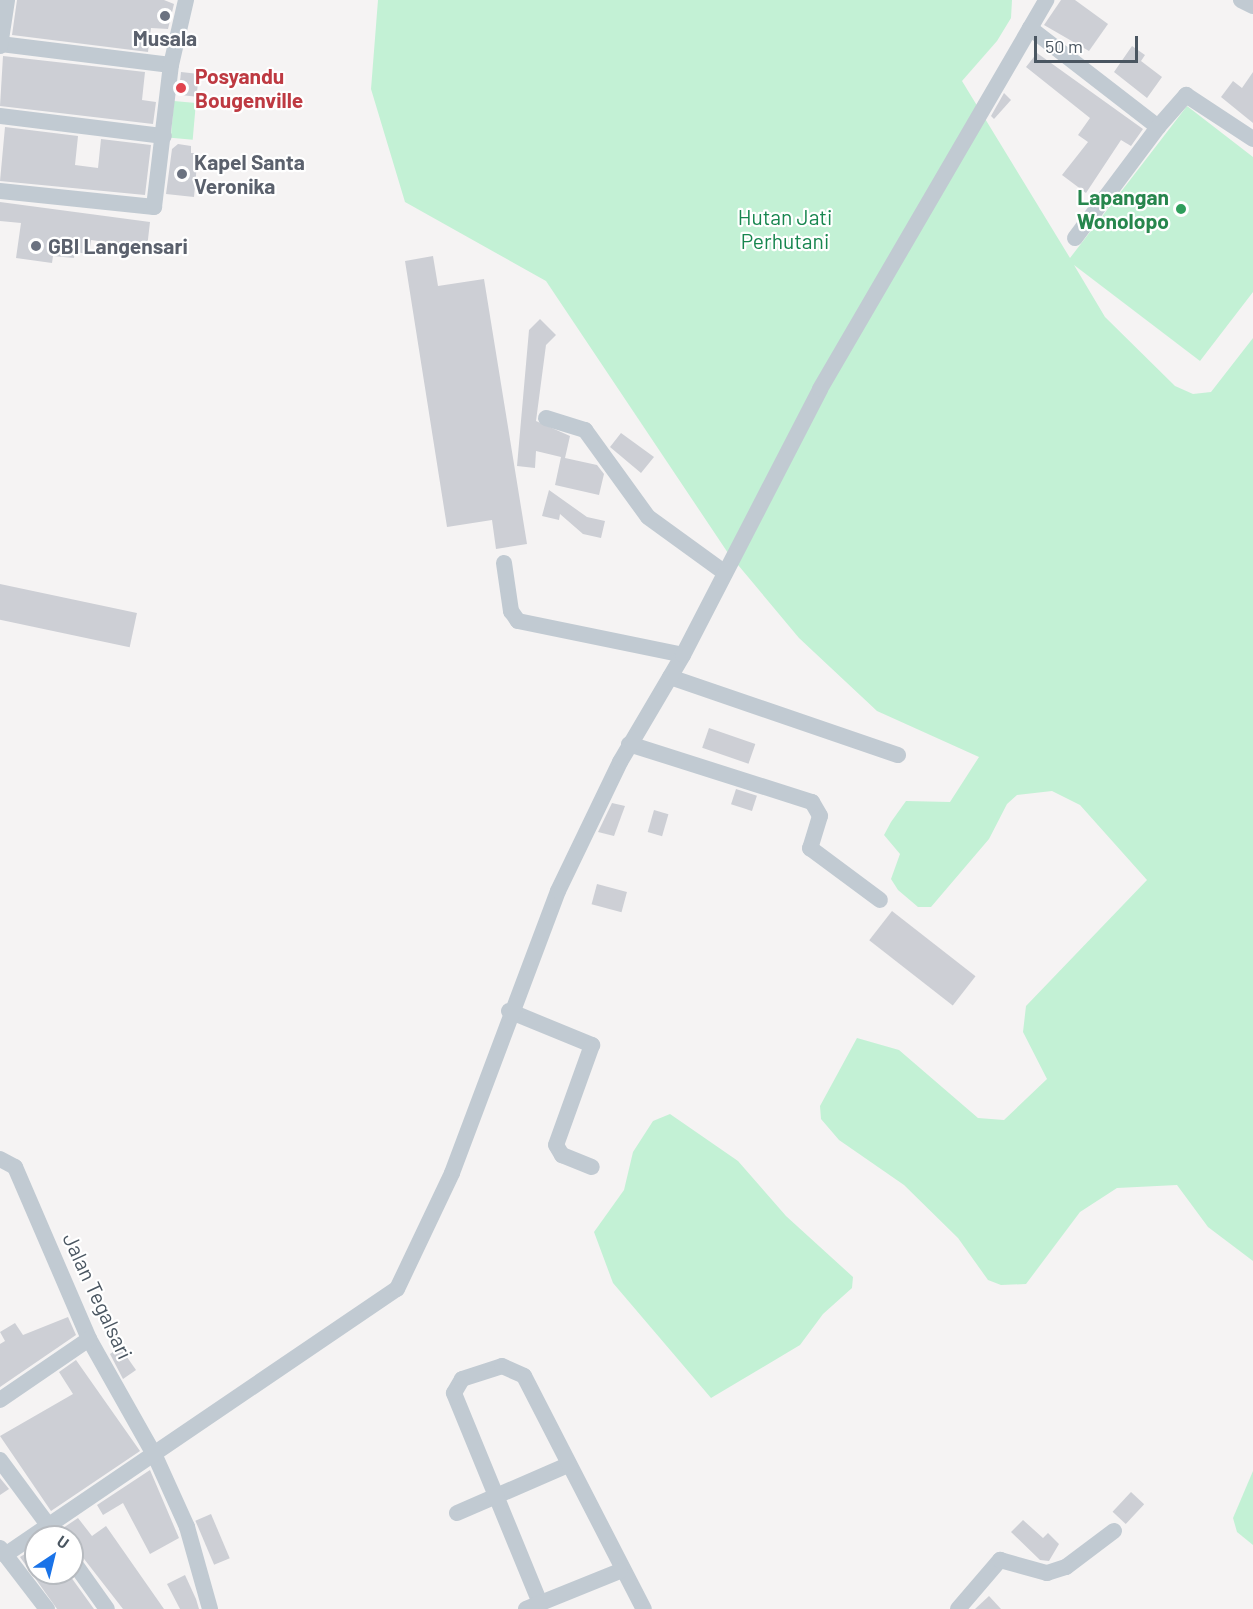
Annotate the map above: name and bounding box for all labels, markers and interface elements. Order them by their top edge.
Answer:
marker: Musala [158,9,172,23]
scale bar [1037,24,1140,62]
place label: Musala [133,25,197,51]
text: 50 m [1045,35,1083,57]
place label: Posyandu Bougenville [195,63,303,113]
marker: Posyandu Bougenville [172,79,190,97]
place label: Kapel Santa Veronika [194,149,305,199]
marker: Kapel Santa Veronika [175,167,189,181]
place label: Lapangan Wonolopo [1077,184,1169,234]
marker: Lapangan Wonolopo [1174,202,1188,216]
park label: Hutan Jati Perhutani [738,204,832,254]
place label: GBI Langensari [48,233,188,259]
marker: GBI Langensari [29,239,43,253]
street label: Jalan Tegalsari [58,1229,138,1363]
north arrow [24,1525,84,1585]
text: U [54,1531,73,1552]

